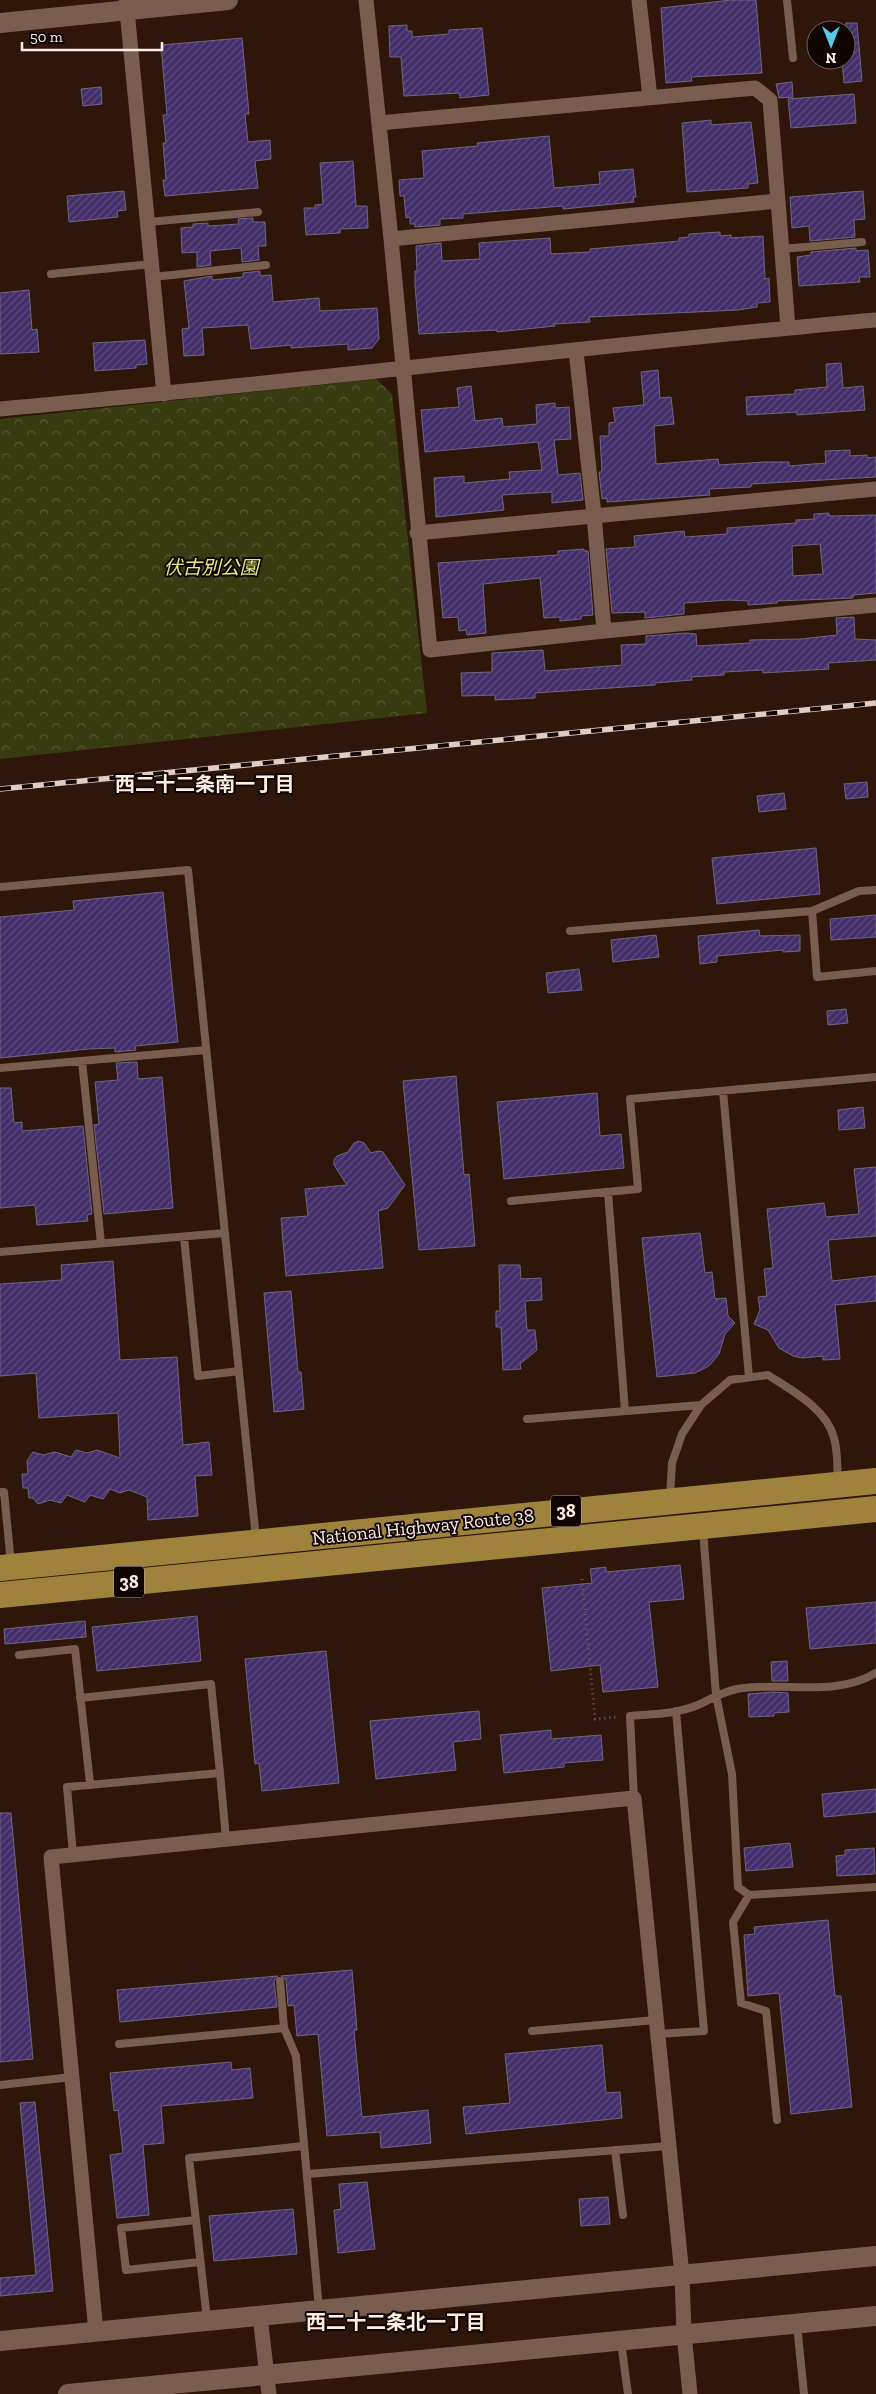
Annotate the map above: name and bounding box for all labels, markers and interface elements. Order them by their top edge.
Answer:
scale bar [22,20,162,52]
north arrow [806,20,856,70]
text: 50 m [30,28,63,46]
text: N [825,49,836,66]
park label: 伏古別公園 [163,556,261,579]
district label: 西二十二条南一丁目 [115,772,295,796]
road number: 38 [551,1495,581,1526]
street label: National Highway Route 38 [311,1503,535,1550]
road number: 38 [114,1566,144,1598]
district label: 西二十二条北一丁目 [306,2310,486,2334]

